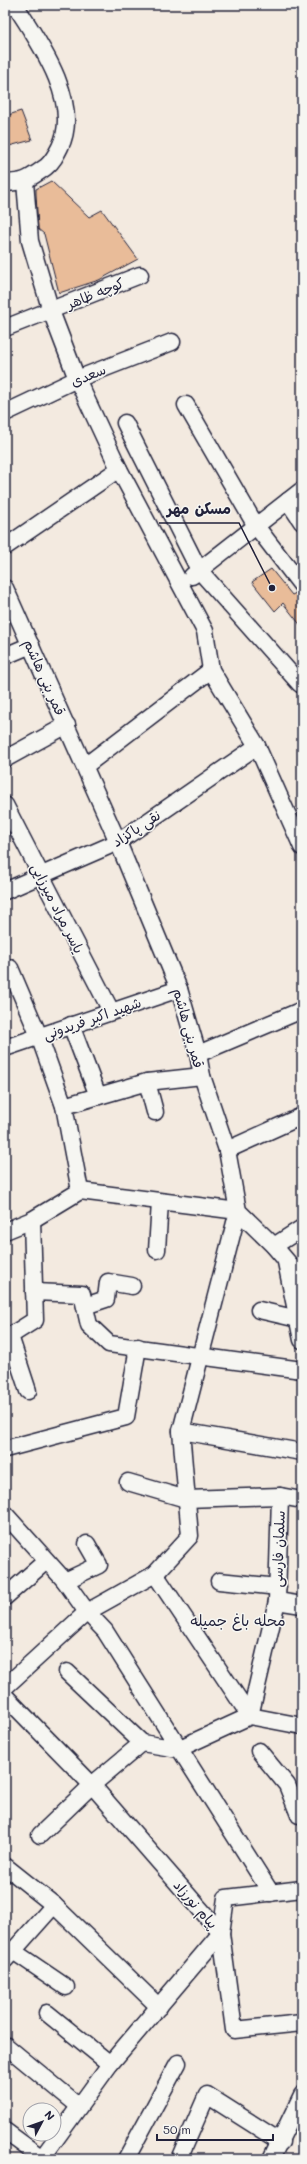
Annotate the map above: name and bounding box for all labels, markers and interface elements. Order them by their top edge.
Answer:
street label: کوچه ظاهر [62,273,127,314]
street label: سعدی [68,359,108,391]
callout: مسکن مهر [159,496,239,523]
text: مسکن مهر [165,498,231,518]
street label: قمر بنی هاشم [18,636,70,719]
street label: نقی پاکزاد [108,805,164,852]
street label: یاسر مراد میرزایی [27,860,89,956]
street label: قمر بنی هاشم [167,986,209,1070]
street label: شهید اکبر فریدونی [40,992,144,1044]
street label: سلمان فارسی [267,1510,289,1588]
district label: محله باغ‌ جمیله [190,1610,286,1631]
street label: پیام نورزاد [168,1876,222,1934]
north arrow [22,2102,62,2142]
text: N [42,2107,58,2123]
scale bar [157,2116,273,2142]
text: 50 m [163,2121,191,2137]

